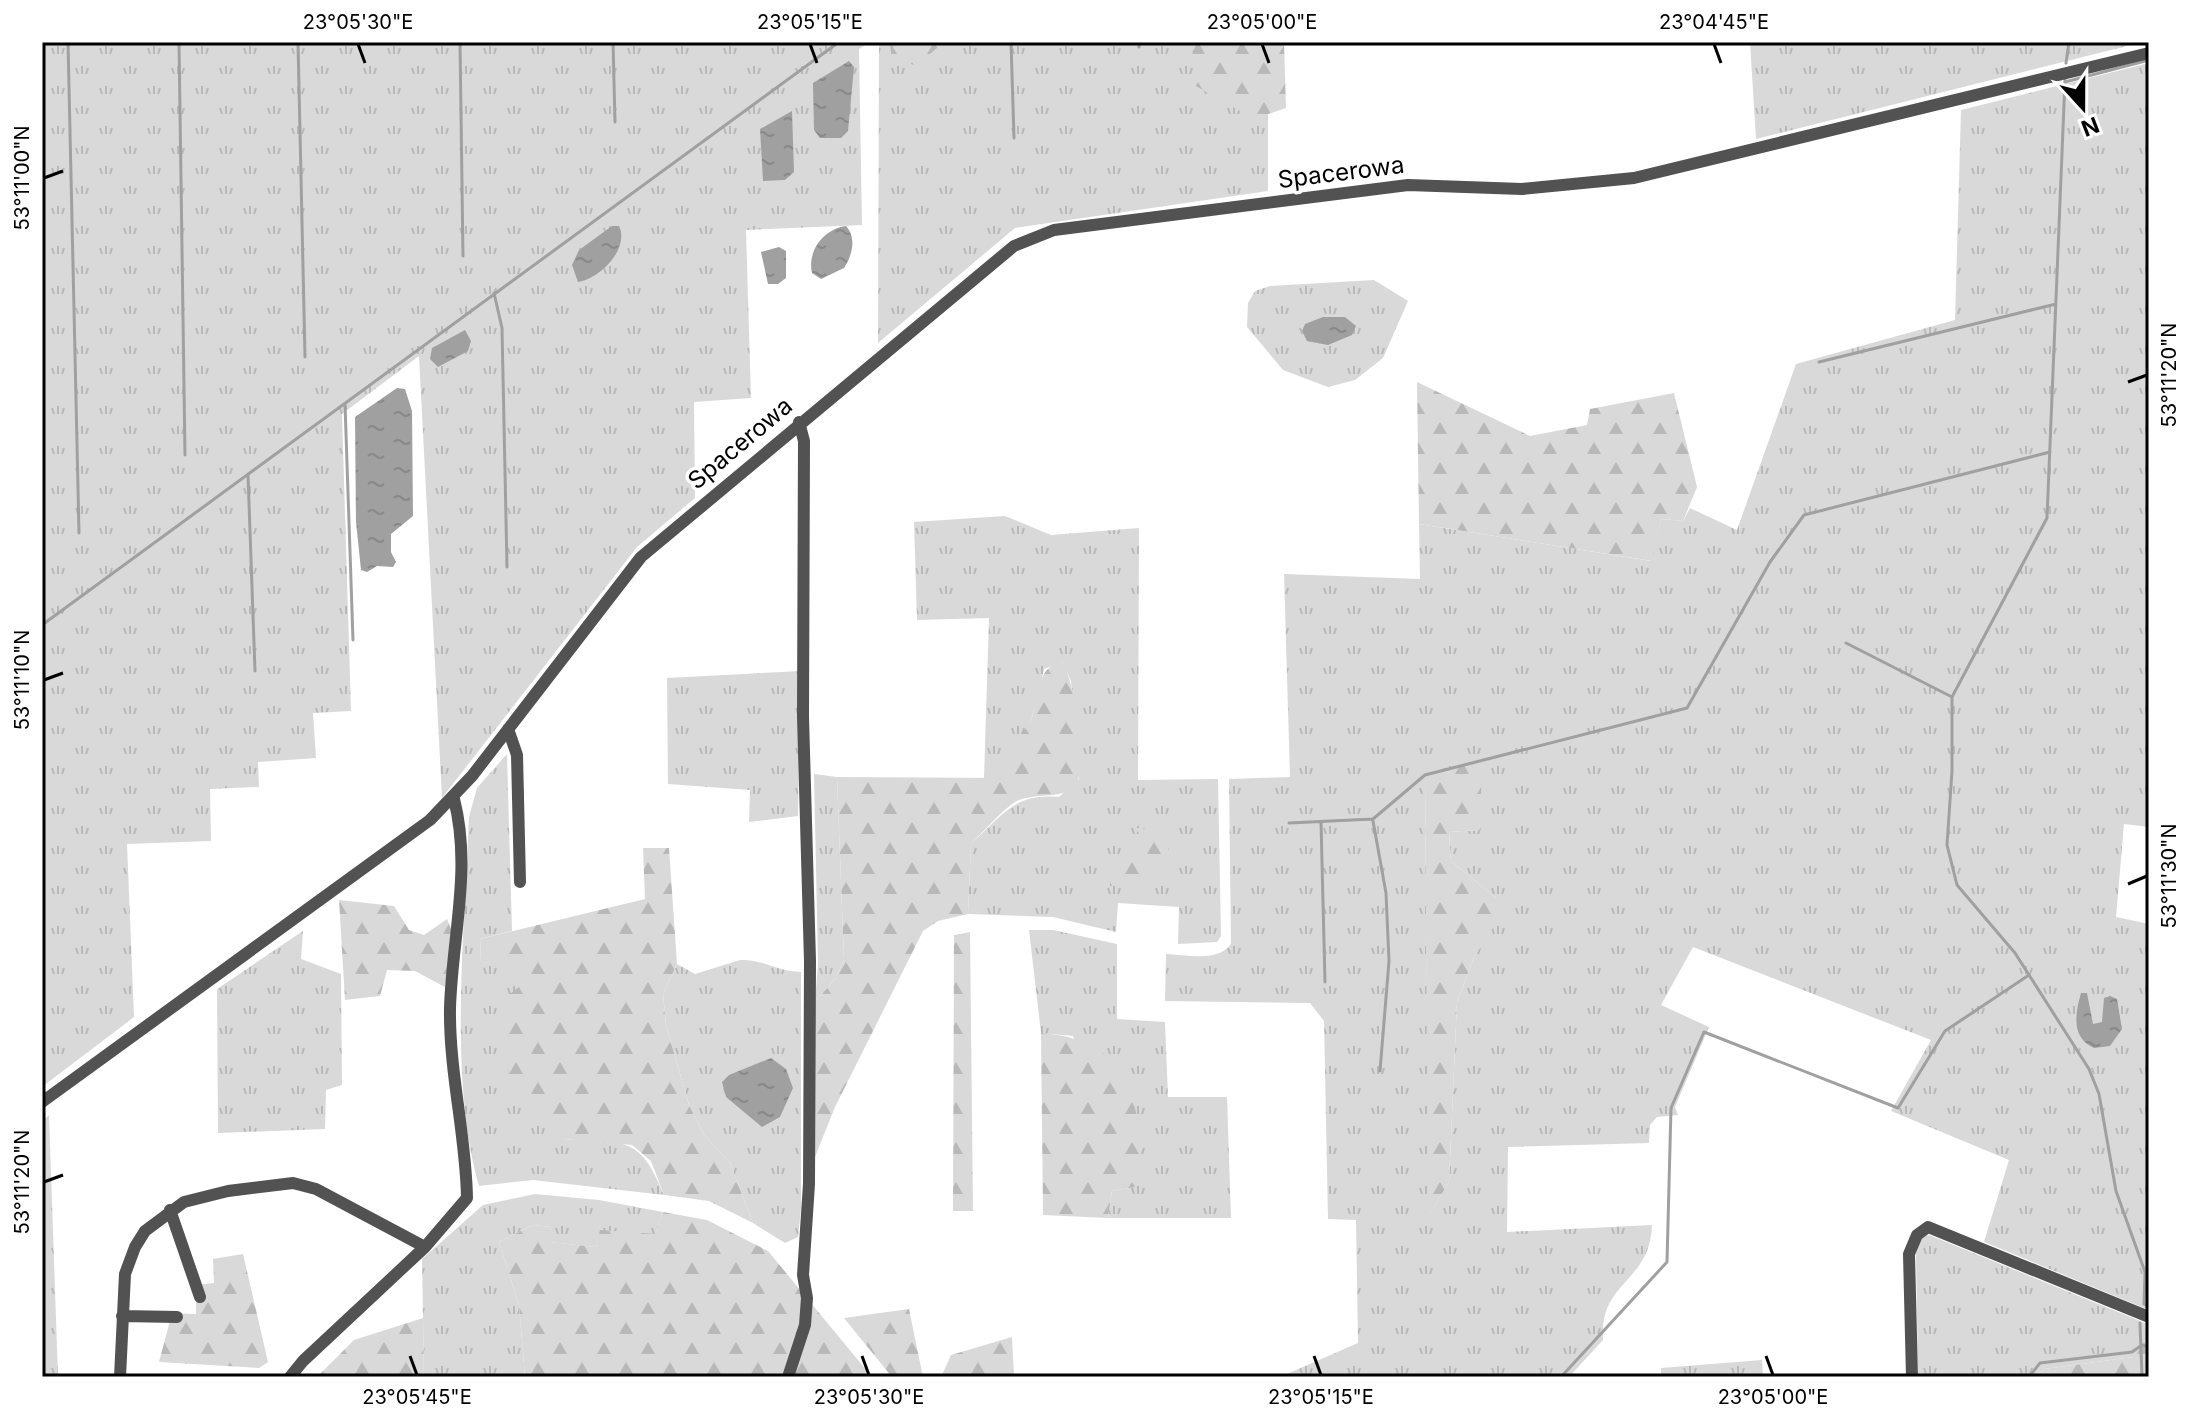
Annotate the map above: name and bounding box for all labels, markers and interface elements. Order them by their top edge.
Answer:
text: 23°05'30"E [303,10,413,34]
text: 23°05'15"E [757,10,863,34]
text: 23°05'00"E [1207,10,1317,34]
text: 23°04'45"E [1659,10,1769,34]
north arrow [2043,68,2123,148]
text: N [2078,112,2103,142]
text: 53°11'00"N [10,125,34,231]
street label: Spacerowa [1276,150,1406,194]
text: 53°11'20"N [2157,323,2181,427]
street label: Spacerowa [682,391,798,495]
text: 53°11'10"N [10,630,34,730]
text: 53°11'30"N [2157,824,2181,928]
text: 53°11'20"N [10,1130,34,1234]
text: 23°05'45"E [362,1385,472,1409]
text: 23°05'30"E [814,1385,924,1409]
text: 23°05'15"E [1268,1385,1374,1409]
text: 23°05'00"E [1718,1385,1828,1409]

